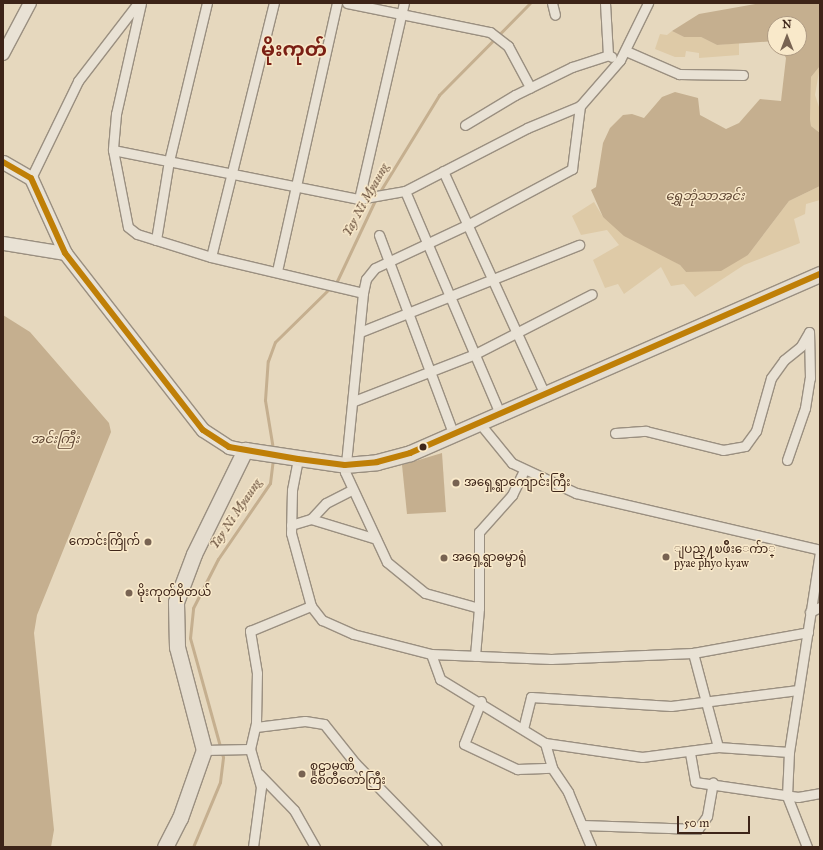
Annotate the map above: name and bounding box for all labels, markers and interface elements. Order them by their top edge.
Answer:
north arrow [767,16,807,56]
text: N [782,18,792,31]
district label: မိုးကုတ် [261,37,327,61]
water label: Yay Ni Myaung [339,161,393,239]
water label: ရွှေဘုံသာအင်း [665,188,745,204]
water label: အင်းကြီး [31,431,79,447]
unlabelled marker [418,442,428,452]
water label: Yay Ni Myaung [207,476,265,552]
place label: အရှေ့ရွာကျောင်းကြီး [464,476,570,490]
marker: အရှေ့ရွာကျောင်းကြီး [451,478,461,488]
place label: ကောင်းကြိုက် [69,535,140,549]
marker: ကောင်းကြိုက် [143,537,153,547]
place label: ျပည္႔ၿဖိဳးေက်ာ္ pyae phyo kyaw [674,543,775,571]
place label: အရှေ့ရွာဓမ္မာရုံ [452,551,526,565]
marker: ျပည္႔ၿဖိဳးေက်ာ္ pyae phyo kyaw [661,552,671,562]
marker: အရှေ့ရွာဓမ္မာရုံ [439,553,449,563]
place label: မိုးကုတ်မိုတယ် [137,586,211,600]
marker: မိုးကုတ်မိုတယ် [124,588,134,598]
place label: စူဠာမဏိ စေတီတော်ကြီး [310,760,386,788]
marker: စူဠာမဏိ စေတီတော်ကြီး [297,769,307,779]
scale bar [679,808,752,834]
text: 50 m [684,816,709,830]

